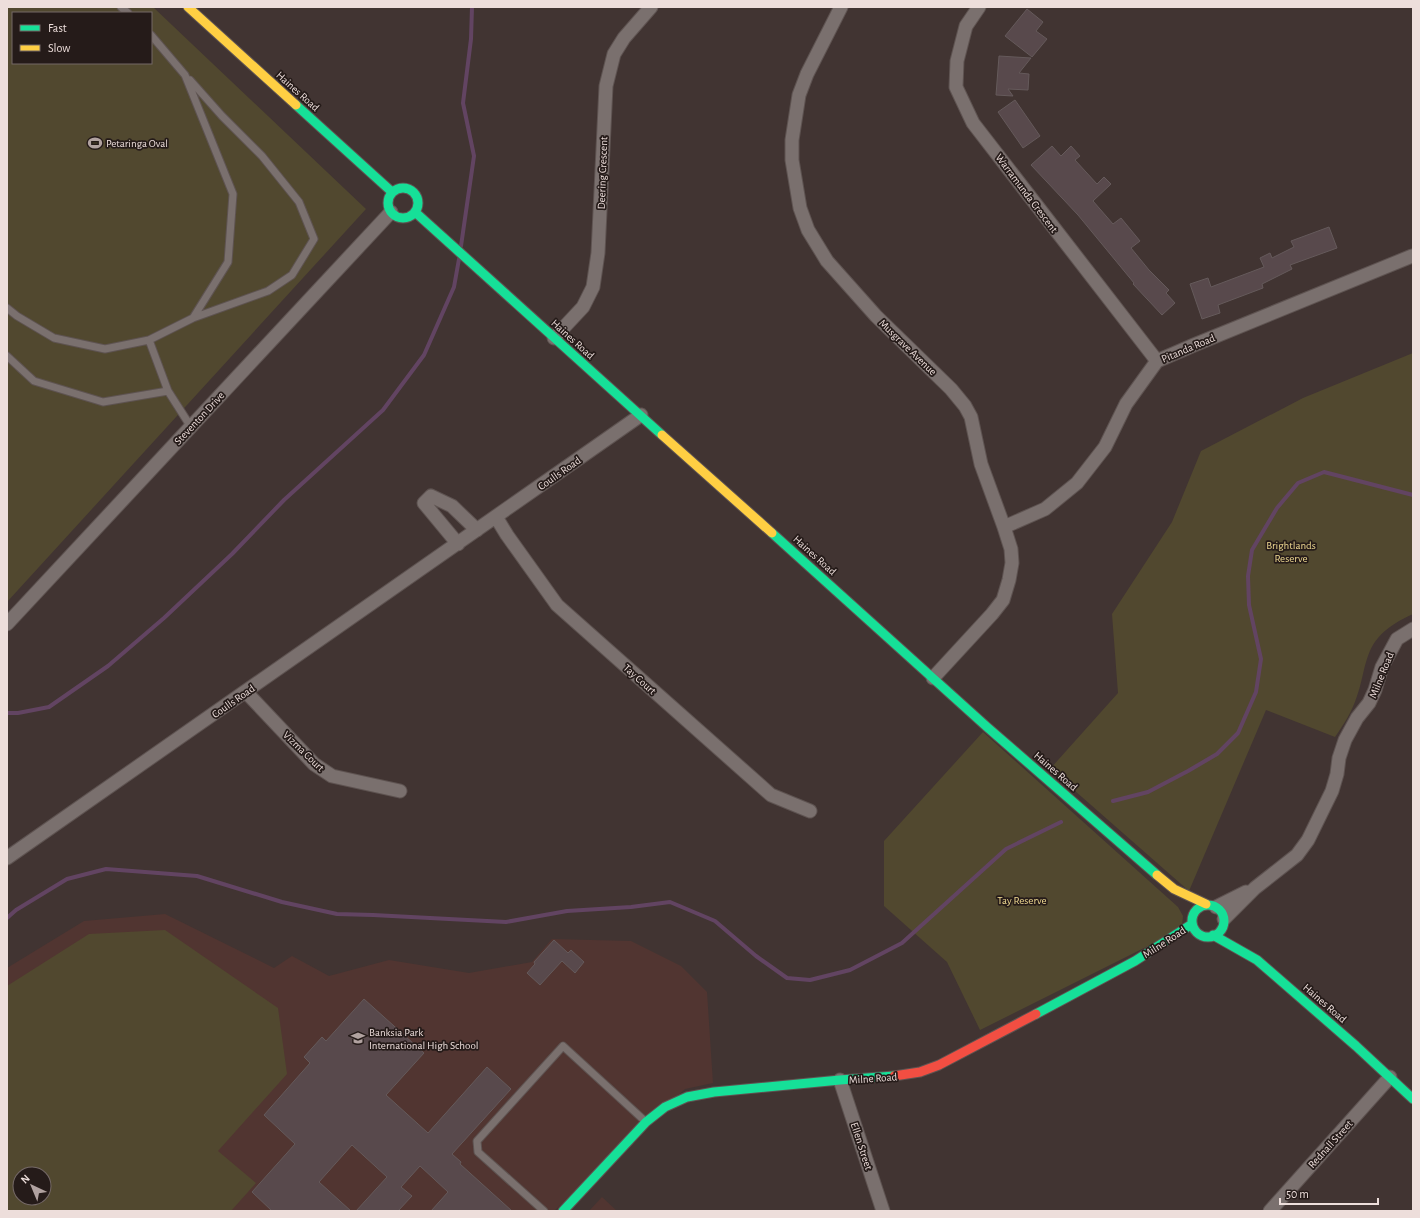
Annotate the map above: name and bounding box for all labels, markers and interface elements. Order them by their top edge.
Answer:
legend [12,12,152,64]
text: Fast [48,22,67,34]
text: Slow [48,42,70,54]
street label: Haines Road [274,69,321,114]
sports icon: Petaringa Oval [87,135,103,151]
street label: Deering Crescent [596,136,609,210]
place label: Petaringa Oval [106,138,168,149]
street label: Warramunda Crescent [993,152,1060,235]
street label: Haines Road [549,317,596,362]
street label: Musgrave Avenue [877,317,939,377]
street label: Pitanda Road [1160,332,1217,365]
street label: Steventon Drive [172,390,227,447]
street label: Coulls Road [536,454,583,492]
street label: Haines Road [791,533,838,578]
park label: Brightlands Reserve [1266,540,1316,564]
street label: Milne Road [1367,650,1396,700]
street label: Tay Court [621,662,658,697]
street label: Coulls Road [210,682,257,720]
street label: Vizma Court [281,729,327,774]
street label: Haines Road [1032,750,1080,793]
park label: Tay Reserve [997,895,1047,906]
street label: Milne Road [1141,924,1188,960]
street label: Haines Road [1301,982,1349,1025]
place label: Banksia Park International High School [369,1027,479,1051]
school or university icon: Banksia Park International High School [350,1030,366,1046]
street label: Milne Road [848,1071,898,1086]
street label: Rednall Street [1306,1118,1355,1170]
street label: Ellen Street [849,1121,875,1172]
north arrow [12,1166,52,1206]
text: N [19,1173,32,1186]
scale bar [1280,1180,1378,1206]
text: 50 m [1286,1188,1309,1200]

